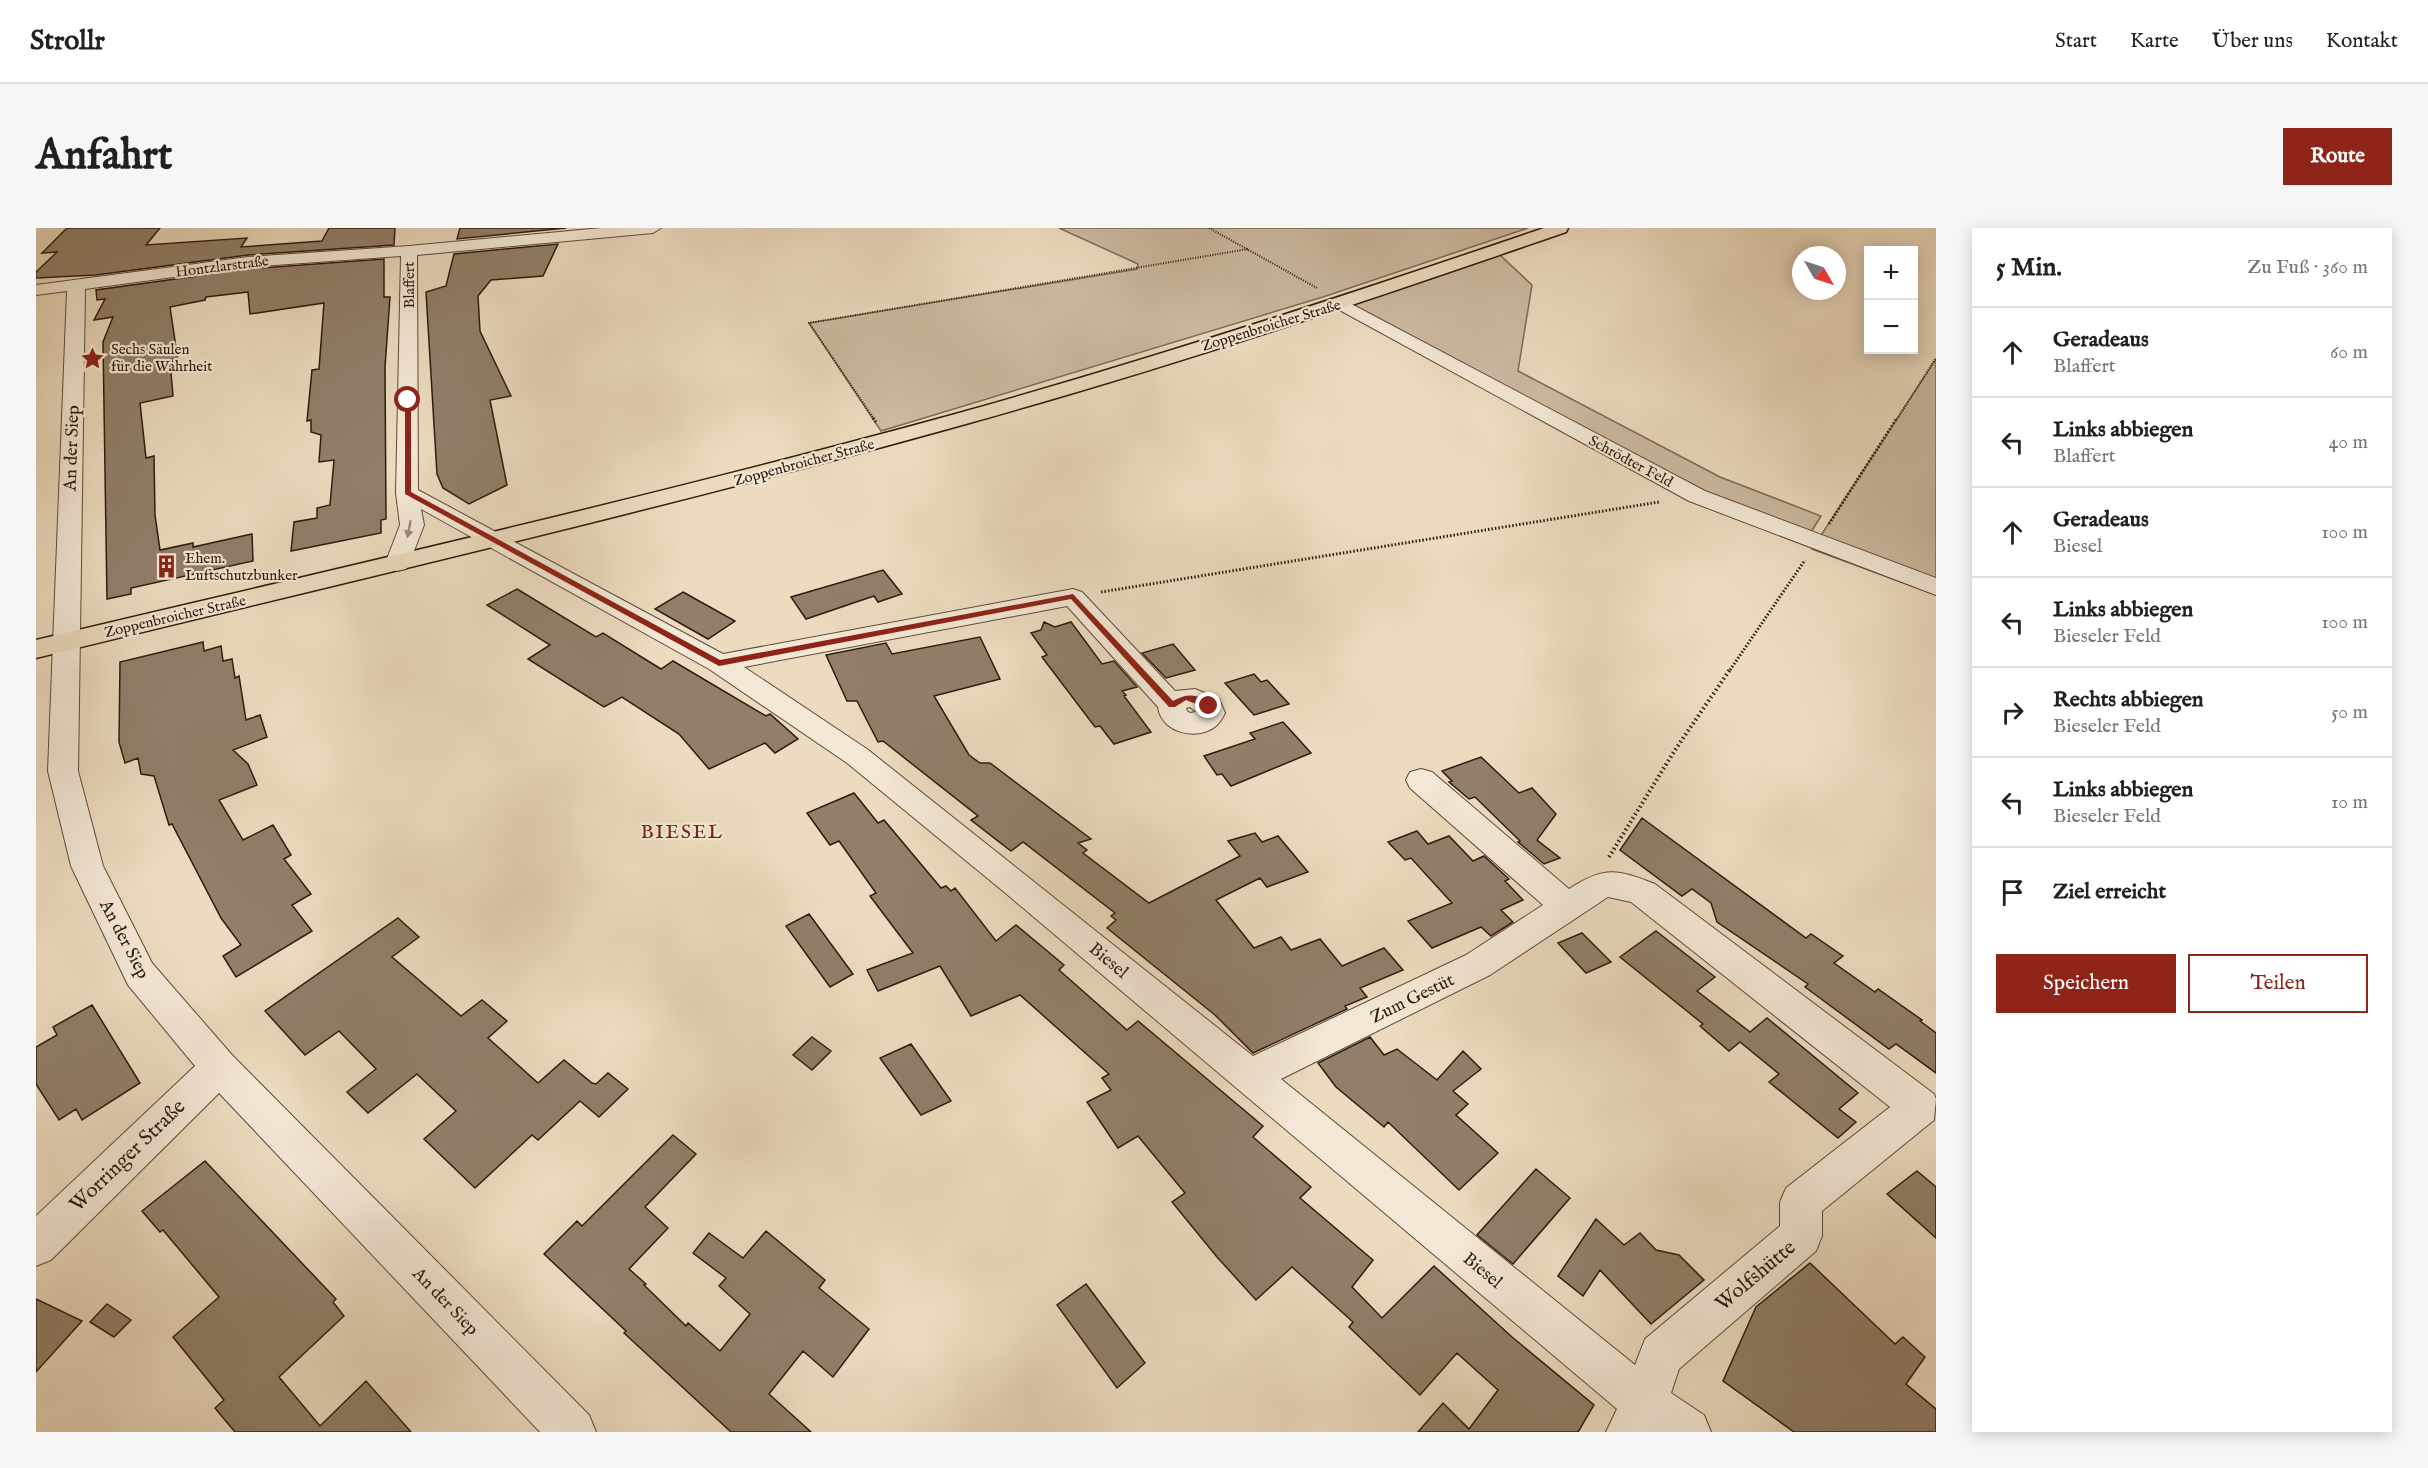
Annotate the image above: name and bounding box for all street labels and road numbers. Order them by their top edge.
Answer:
street label: Hontzlarstraße [174,251,270,282]
street label: Blaffert [400,262,419,308]
street label: Zoppenbroicher Straße [1199,295,1343,356]
street label: An der Siep [59,404,86,492]
street label: Schrödter Feld [1585,431,1677,492]
street label: Zoppenbroicher Straße [732,435,877,490]
street label: Zoppenbroicher Straße [103,591,248,642]
street label: An der Siep [93,895,154,983]
street label: Biesel [1084,938,1132,984]
street label: Zum Gestüt [1367,969,1458,1029]
street label: Worringer Straße [64,1094,192,1218]
street label: Wolfshütte [1710,1234,1802,1318]
street label: Biesel [1458,1248,1506,1294]
street label: An der Siep [406,1262,483,1341]

